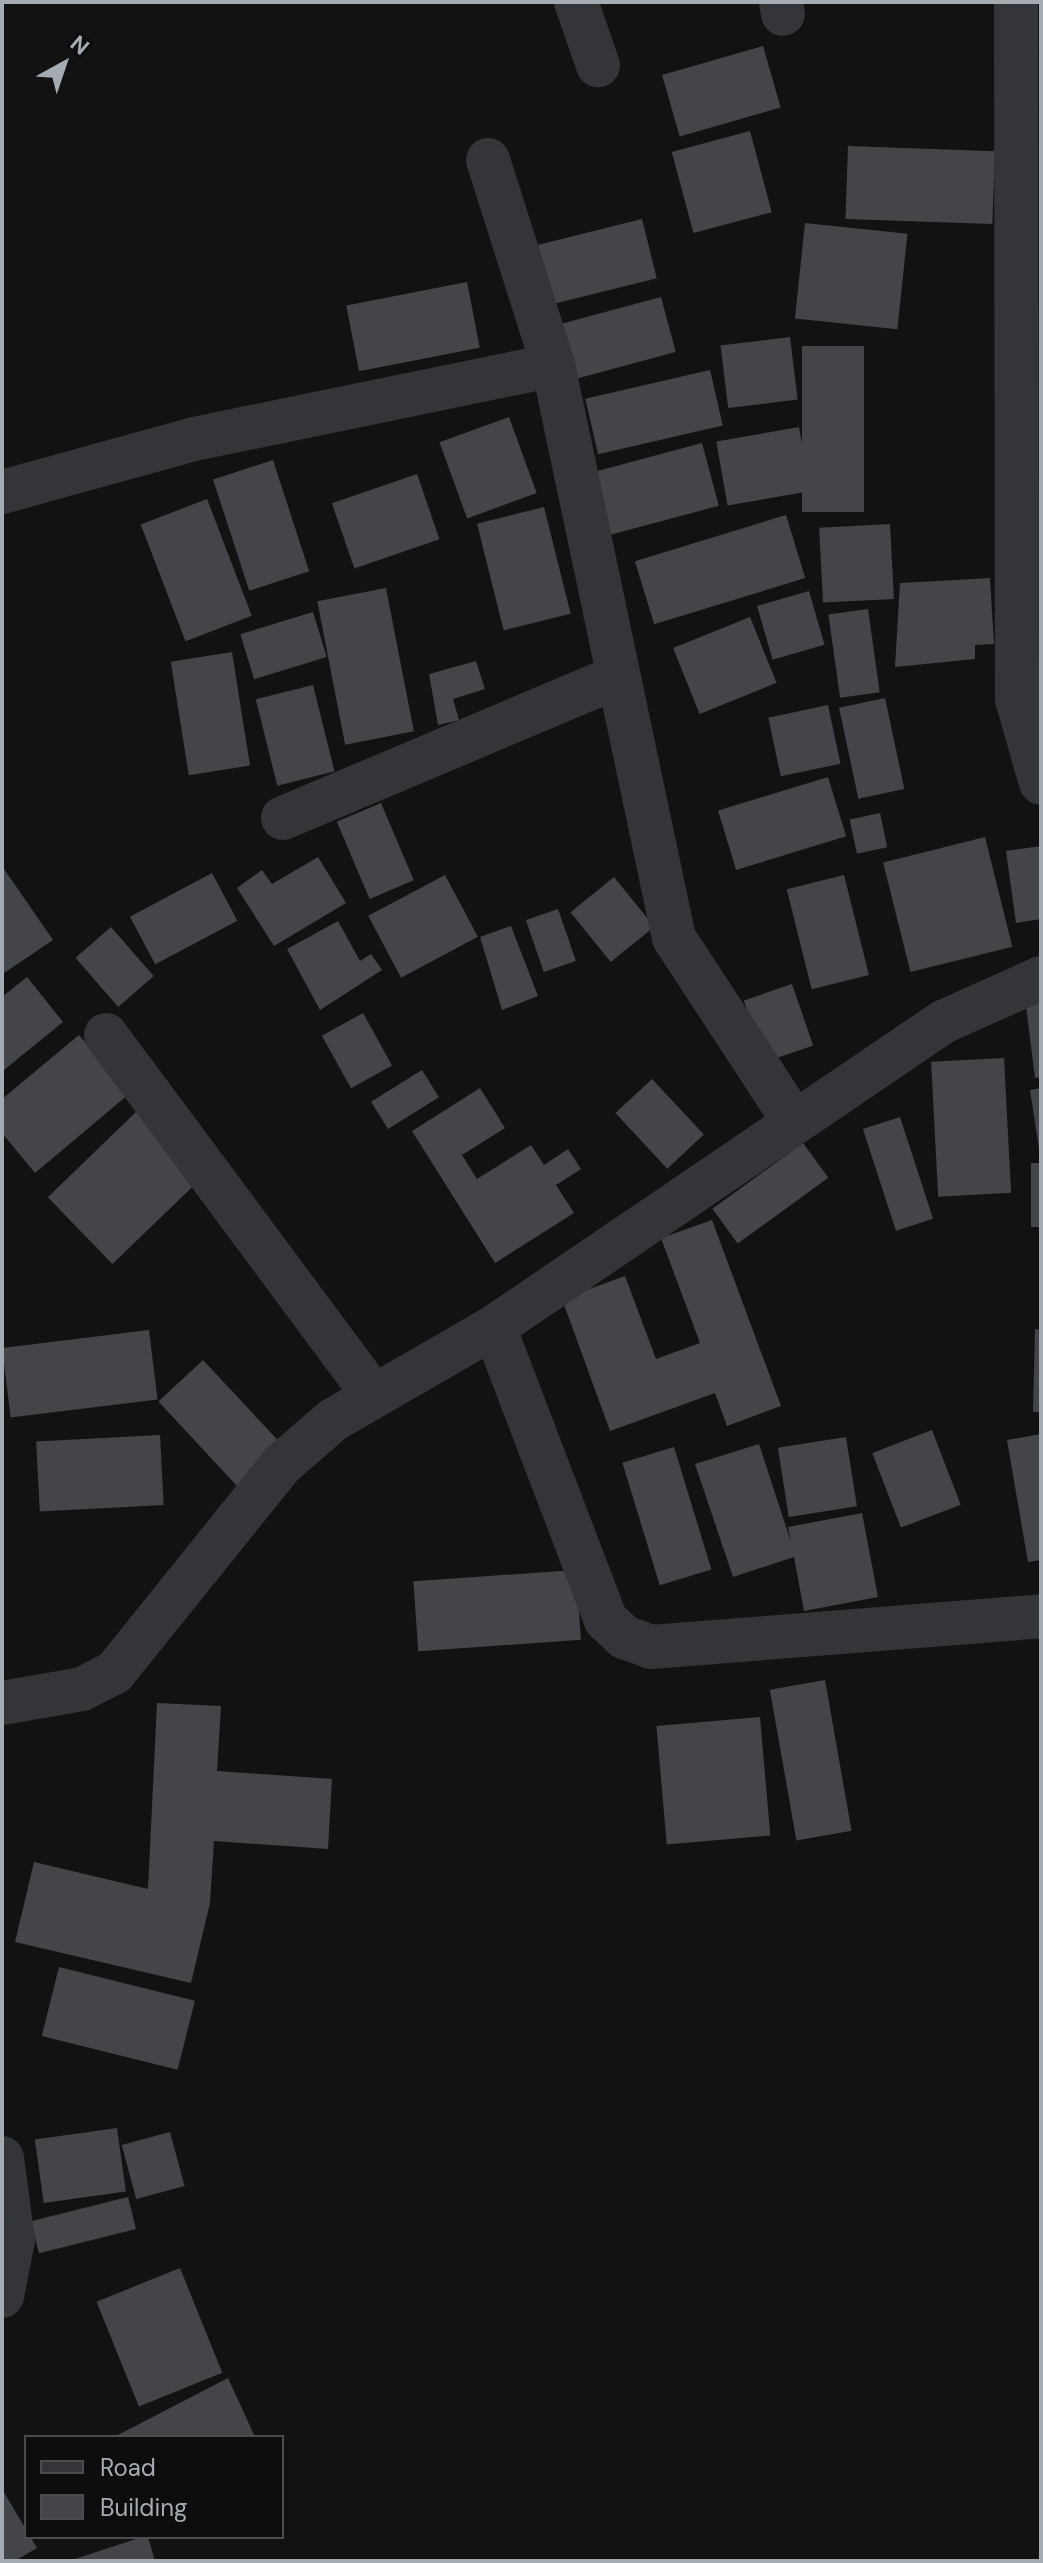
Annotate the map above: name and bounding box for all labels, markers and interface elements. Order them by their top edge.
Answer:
north arrow [24,24,104,104]
text: N [64,29,95,61]
legend [24,2435,284,2539]
text: Road [100,2452,156,2483]
text: Building [100,2492,187,2523]

